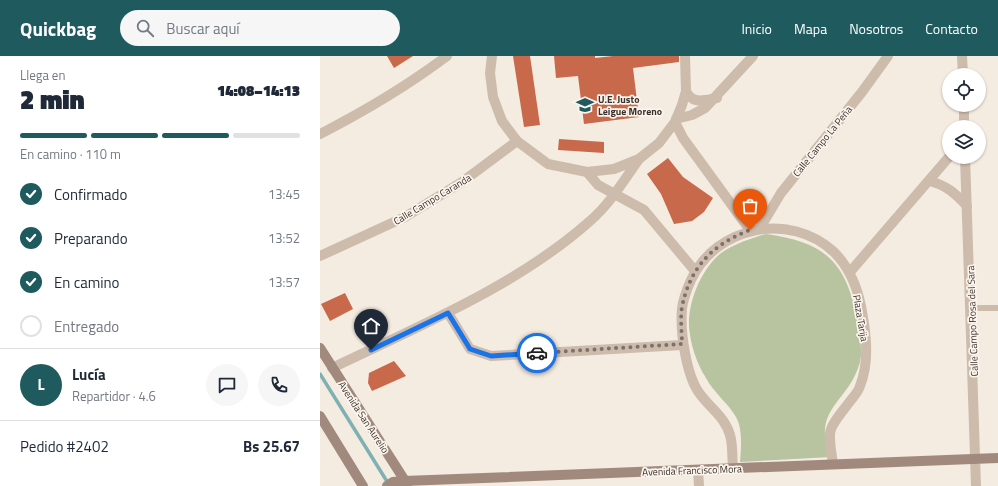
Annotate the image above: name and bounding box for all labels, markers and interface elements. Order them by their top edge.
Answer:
search box [120,10,400,46]
text: Quickbag [20,14,96,43]
icon: search [134,17,156,39]
text: Buscar aquí [166,17,240,40]
text: Inicio [741,18,772,39]
text: Mapa [794,18,827,39]
text: Nosotros [849,18,903,39]
text: Contacto [925,18,978,39]
text: Llega en [20,65,65,85]
map controls [942,68,986,164]
button: locate [942,68,986,112]
text: 14:08–14:13 [217,79,300,102]
text: 2 min [20,80,85,119]
place label: U.E. Justo Leigue Moreno [598,92,662,119]
school or university icon: U.E. Justo Leigue Moreno [575,95,595,115]
street label: Calle Campo La Peña [789,103,856,180]
button: layers [942,120,986,164]
text: En camino · 110 m [20,144,121,164]
street label: Calle Campo Caranda [390,170,474,229]
icon: check [20,183,42,205]
text: Confirmado [54,183,127,206]
text: 13:45 [268,184,300,204]
pin [733,189,767,230]
icon: bag [739,195,761,217]
icon: check [20,227,42,249]
text: Preparando [54,227,128,250]
text: 13:52 [268,228,300,248]
street label: Calle Campo Rosa del Sara [963,265,982,377]
icon: check [20,271,42,293]
text: En camino [54,271,120,294]
text: 13:57 [268,272,300,292]
street label: Plaza Tarija [849,294,872,343]
pin [354,309,388,350]
text: Entregado [54,315,119,338]
icon: home [360,315,382,337]
courier [517,333,557,373]
icon: car [526,342,548,364]
text: Lucía [72,363,106,386]
button: chat [206,364,248,406]
button: phone [258,364,300,406]
text: L [37,373,45,396]
street label: Avenida San Aurelio [335,378,392,456]
text: Repartidor · 4.6 [72,386,156,406]
text: Pedido #2402 [20,435,109,458]
text: Bs 25.67 [243,435,300,458]
street label: Avenida Francisco Mora [642,461,742,480]

